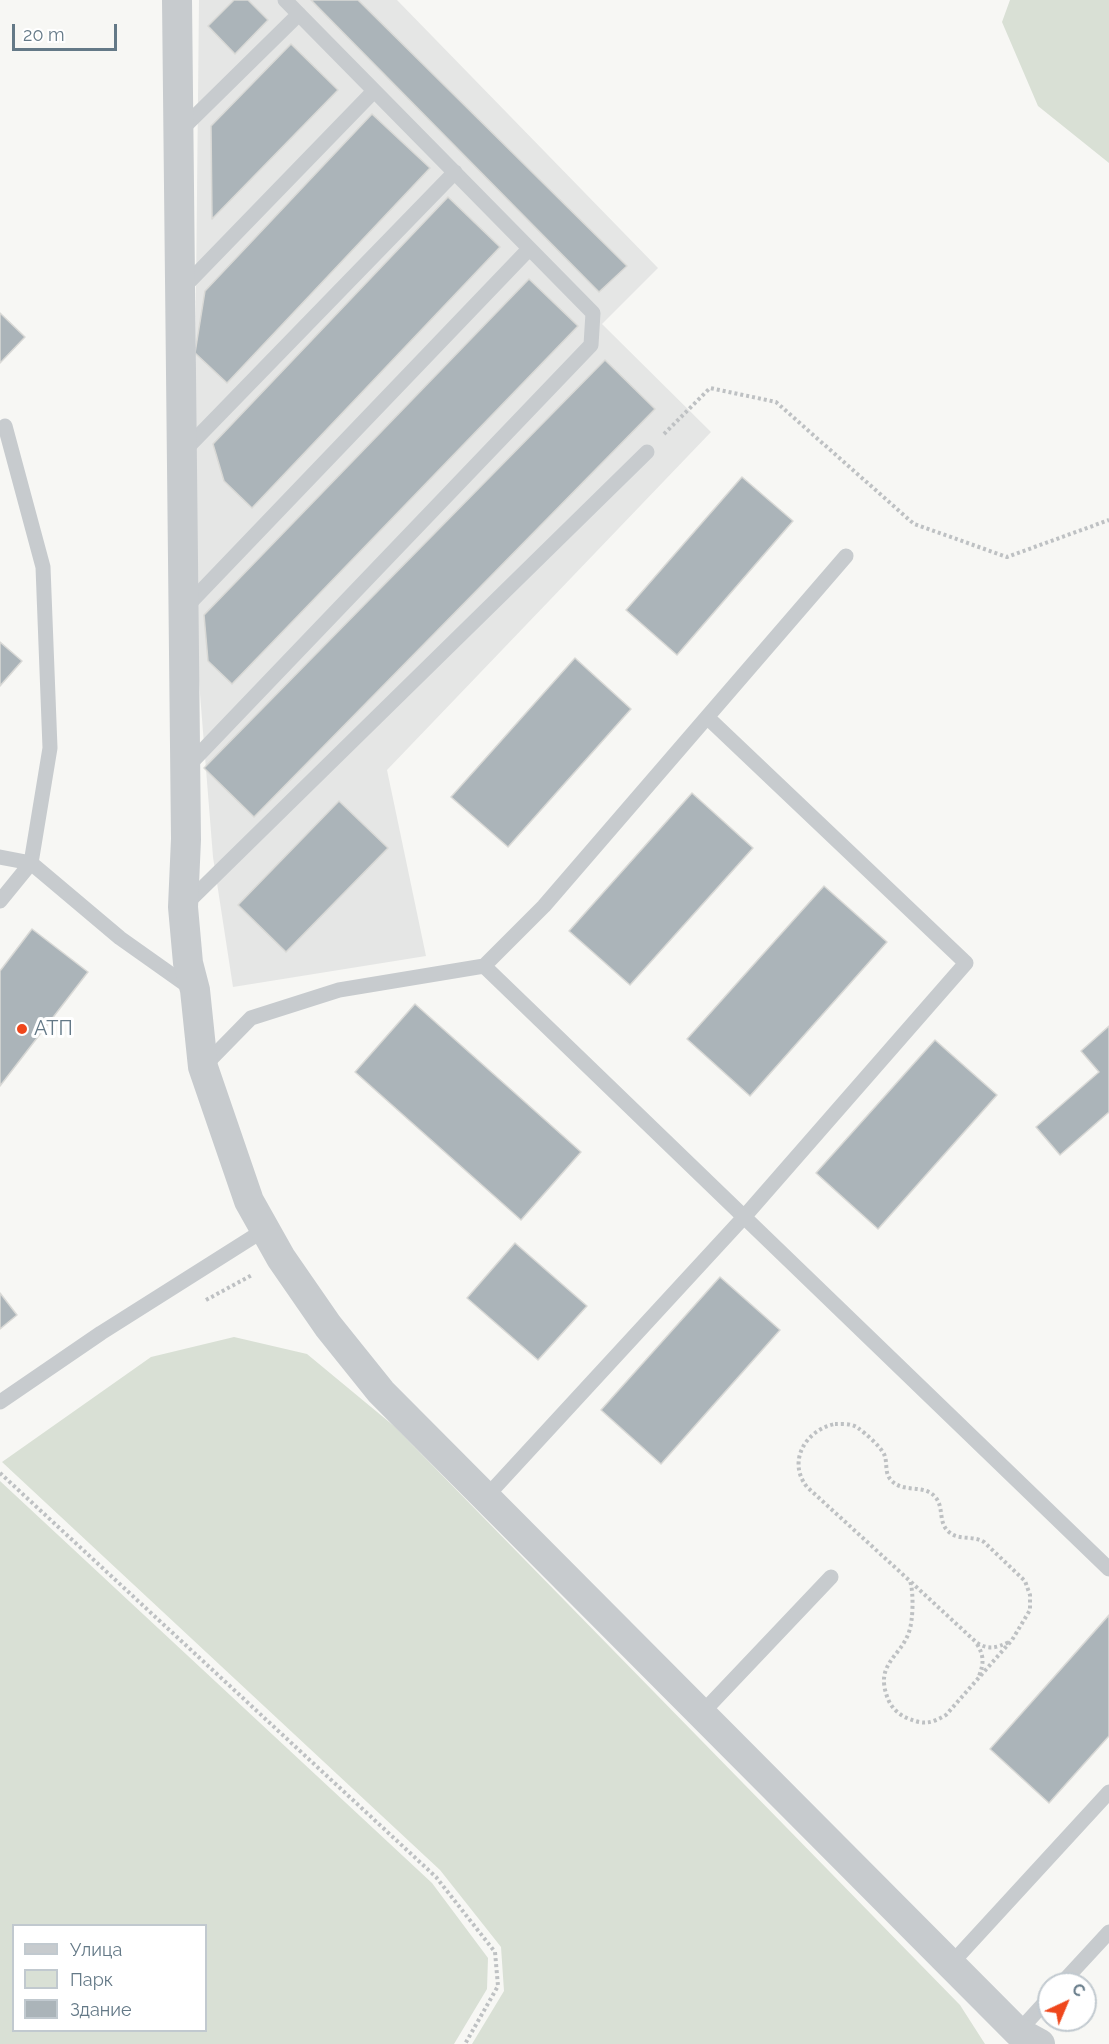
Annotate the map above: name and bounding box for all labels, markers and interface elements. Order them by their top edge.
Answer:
scale bar [15,12,120,50]
text: 20 m [23,24,65,45]
place label: АТП [34,1017,73,1041]
marker: АТП [15,1022,29,1036]
legend [12,1924,207,2032]
text: Улица [70,1939,122,1960]
text: Парк [70,1969,113,1990]
north arrow [1037,1972,1097,2032]
text: С [1068,1979,1089,2001]
text: Здание [70,1999,132,2020]

